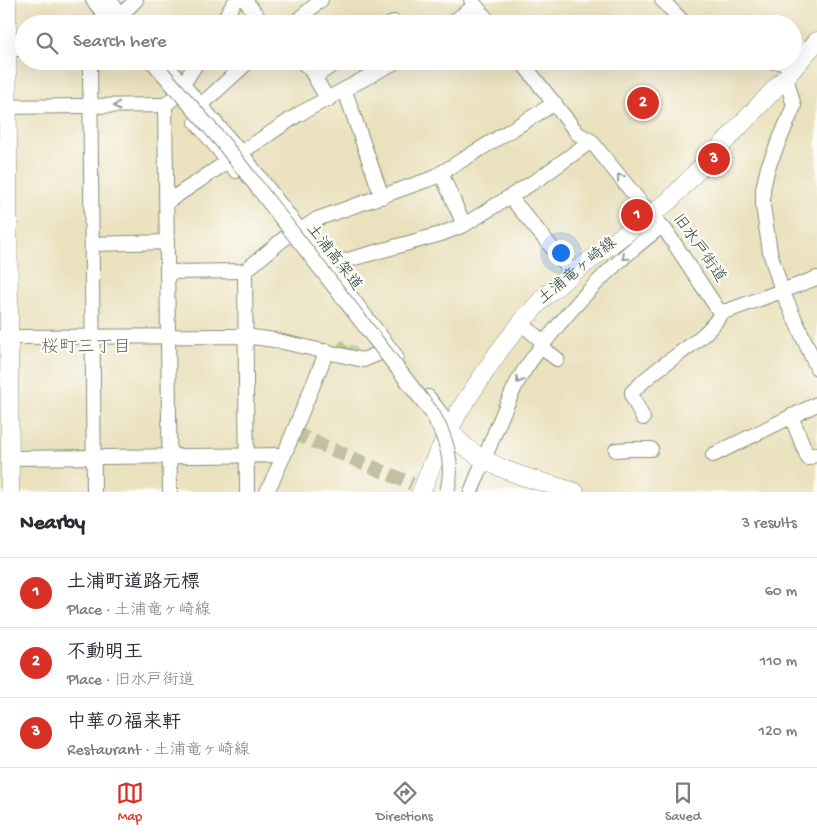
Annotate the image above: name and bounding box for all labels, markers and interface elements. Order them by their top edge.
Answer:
search box [15,15,802,70]
icon: search [33,29,61,57]
text: Search here [73,31,167,54]
pin: 2 [627,84,659,122]
one-way arrow [112,101,120,111]
pin: 3 [698,140,730,178]
one-way arrow [617,174,626,183]
pin: 1 [621,196,653,234]
street label: 旧水戸街道 [667,210,730,287]
street label: 土浦高架道 [301,220,366,295]
street label: 土浦竜ヶ崎線 [533,233,621,310]
your location [548,240,574,266]
one-way arrow [621,251,630,260]
district label: 桜町三丁目 [41,337,131,359]
one-way arrow [515,374,525,383]
text: Nearby [20,512,85,537]
text: 3 results [742,515,797,534]
text: 土浦町道路元標 [67,572,200,595]
text: 1 [33,583,39,602]
text: 60 m [765,583,797,602]
text: Place · 土浦竜ヶ崎線 [67,602,211,621]
text: 不動明王 [67,642,143,665]
text: 2 [32,653,40,672]
text: 110 m [760,653,797,672]
text: Place · 旧水戸街道 [67,672,195,691]
text: 中華の福来軒 [67,712,181,735]
text: 3 [32,723,40,742]
text: 120 m [758,723,797,742]
text: Restaurant · 土浦竜ヶ崎線 [67,742,250,761]
tab: Map [116,779,144,826]
tab: Directions [376,779,433,826]
tab: Saved [665,779,701,826]

